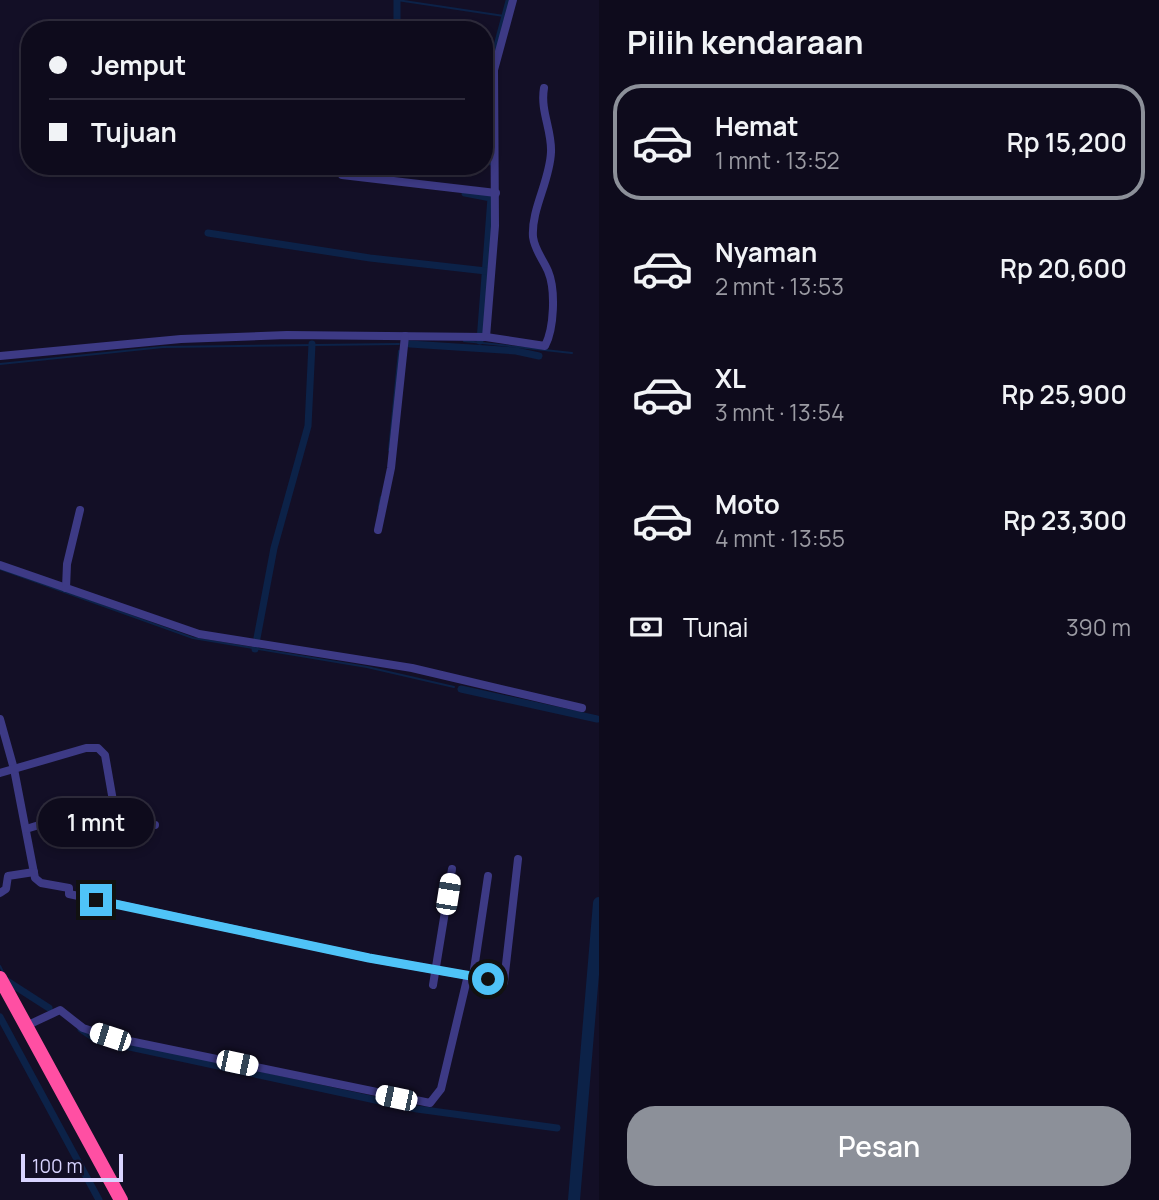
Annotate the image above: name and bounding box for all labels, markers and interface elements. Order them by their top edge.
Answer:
text: Pilih kendaraan [627,20,864,64]
text: Jemput [91,47,186,83]
text: Hemat [715,108,799,144]
icon: car [631,111,694,174]
text: Tujuan [91,114,177,150]
text: Rp 15,200 [1007,124,1127,160]
text: 1 mnt · 13:52 [715,144,840,176]
text: Nyaman [715,234,817,270]
icon: car [631,237,694,300]
text: Rp 20,600 [1000,250,1127,286]
text: 2 mnt · 13:53 [715,270,844,302]
text: XL [715,360,746,396]
icon: car [631,363,694,426]
text: Rp 25,900 [1002,376,1127,412]
text: 3 mnt · 13:54 [715,396,845,428]
text: Moto [715,486,780,522]
icon: car [631,489,694,552]
text: Rp 23,300 [1003,502,1127,538]
text: 4 mnt · 13:55 [715,522,845,554]
icon: cash [627,608,665,646]
text: Tunai [683,609,749,645]
text: 390 m [1066,611,1131,643]
callout: 1 mnt [38,799,154,848]
text: 1 mnt [67,806,125,838]
car [435,872,462,916]
route end [80,884,112,916]
route start [472,963,504,995]
car [87,1021,134,1053]
car [215,1048,260,1078]
car [374,1083,419,1113]
button: Pesan [627,1106,1131,1186]
scale bar [21,1151,122,1183]
text: 100 m [32,1153,83,1179]

